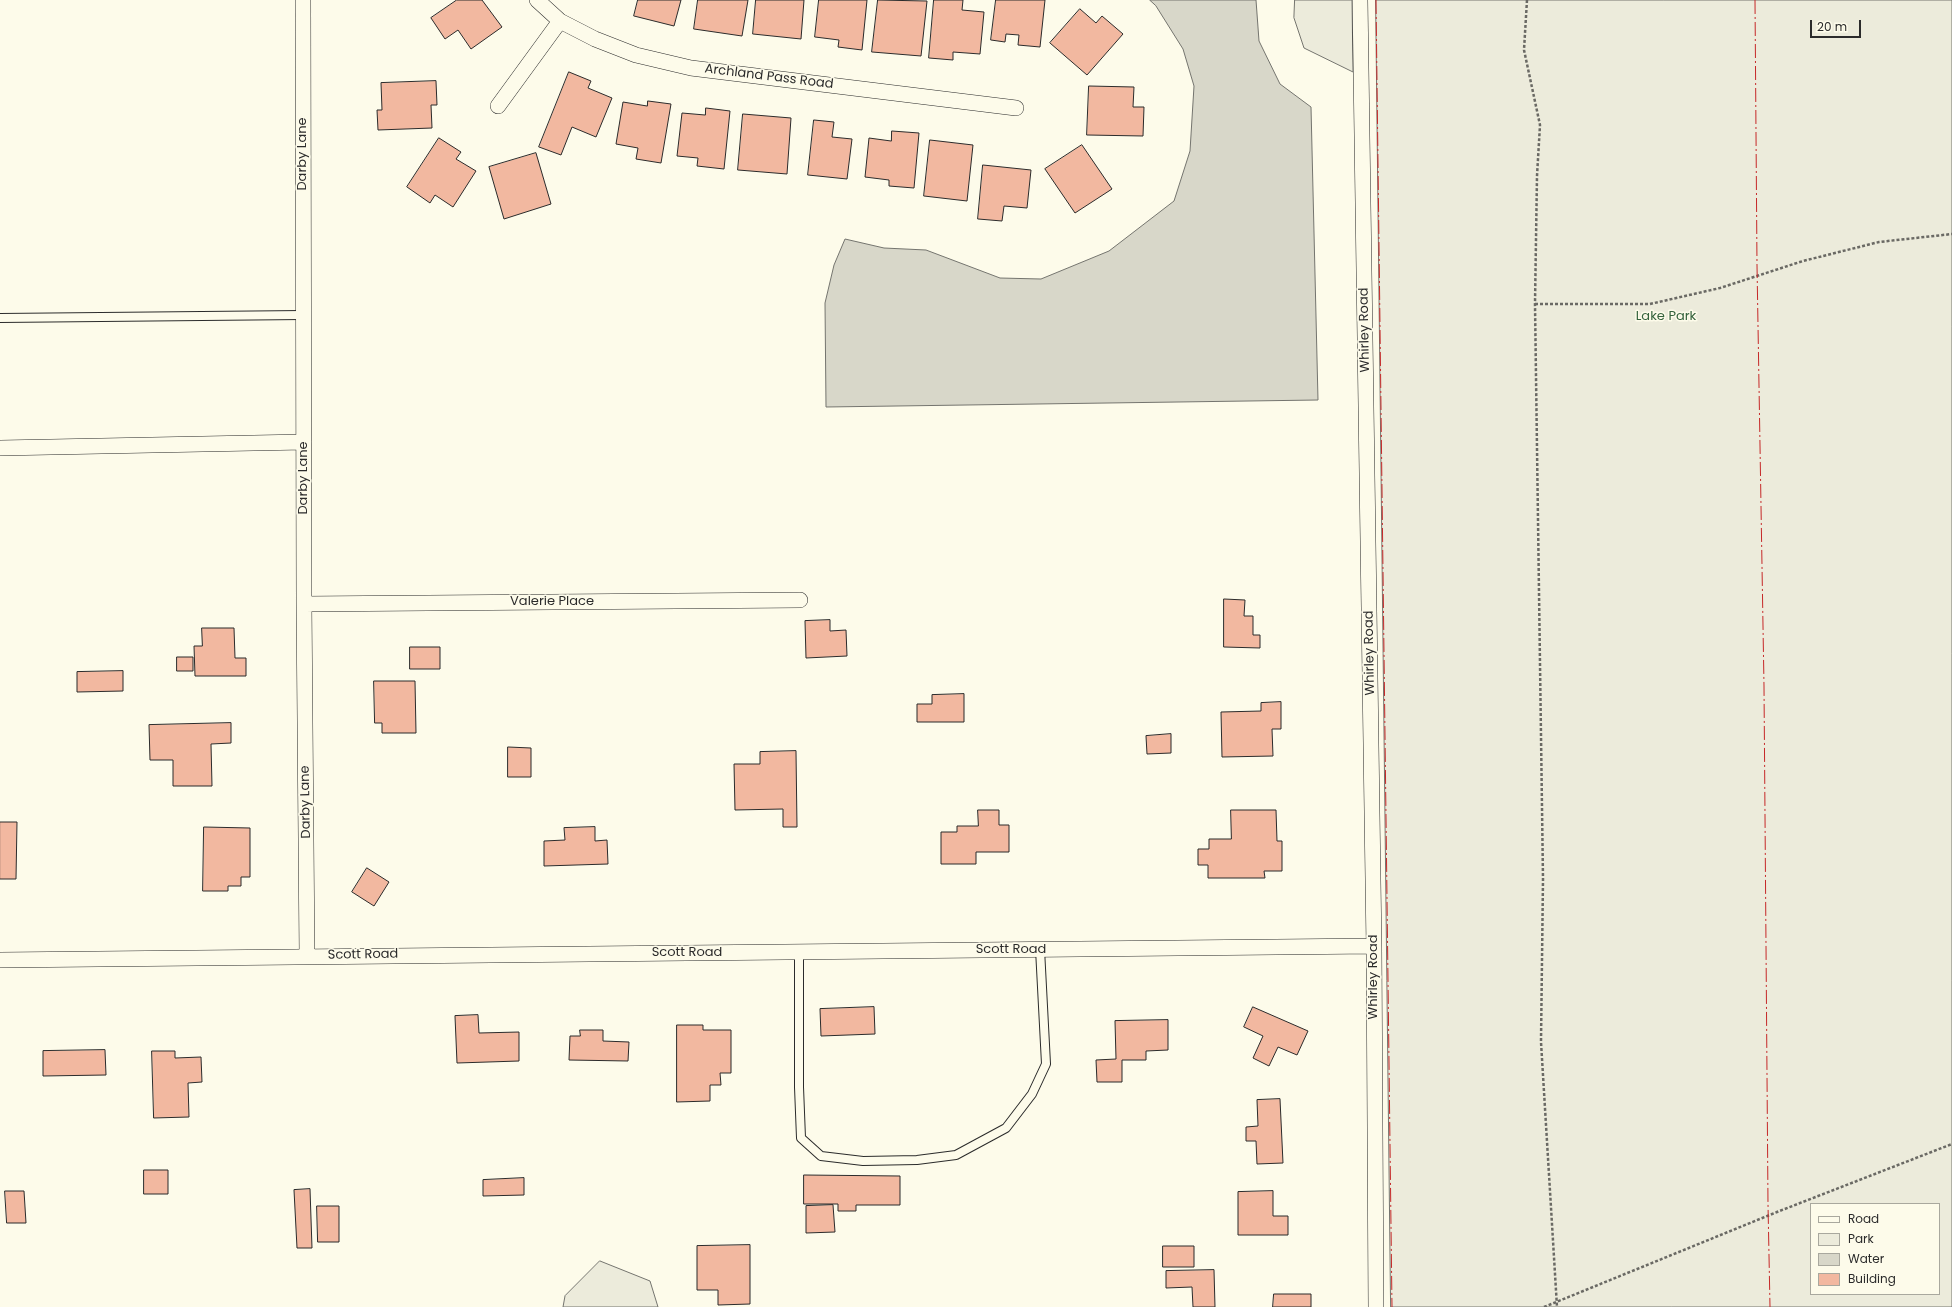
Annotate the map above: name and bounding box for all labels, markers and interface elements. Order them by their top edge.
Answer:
scale bar [1812,12,1863,38]
text: 20 m [1817,18,1847,35]
street label: Archland Pass Road [704,61,834,93]
street label: Darby Lane [295,117,311,191]
street label: Whirley Road [1356,287,1374,373]
park label: Lake Park [1636,309,1696,325]
street label: Darby Lane [296,441,312,515]
street label: Valerie Place [510,594,594,610]
street label: Whirley Road [1361,610,1379,696]
street label: Darby Lane [298,765,314,839]
street label: Whirley Road [1366,935,1382,1019]
street label: Scott Road [976,942,1046,958]
street label: Scott Road [652,945,722,961]
street label: Scott Road [328,947,398,963]
legend [1810,1203,1940,1295]
text: Road [1848,1210,1879,1227]
text: Park [1848,1230,1874,1247]
text: Water [1848,1250,1884,1267]
text: Building [1848,1270,1896,1287]

